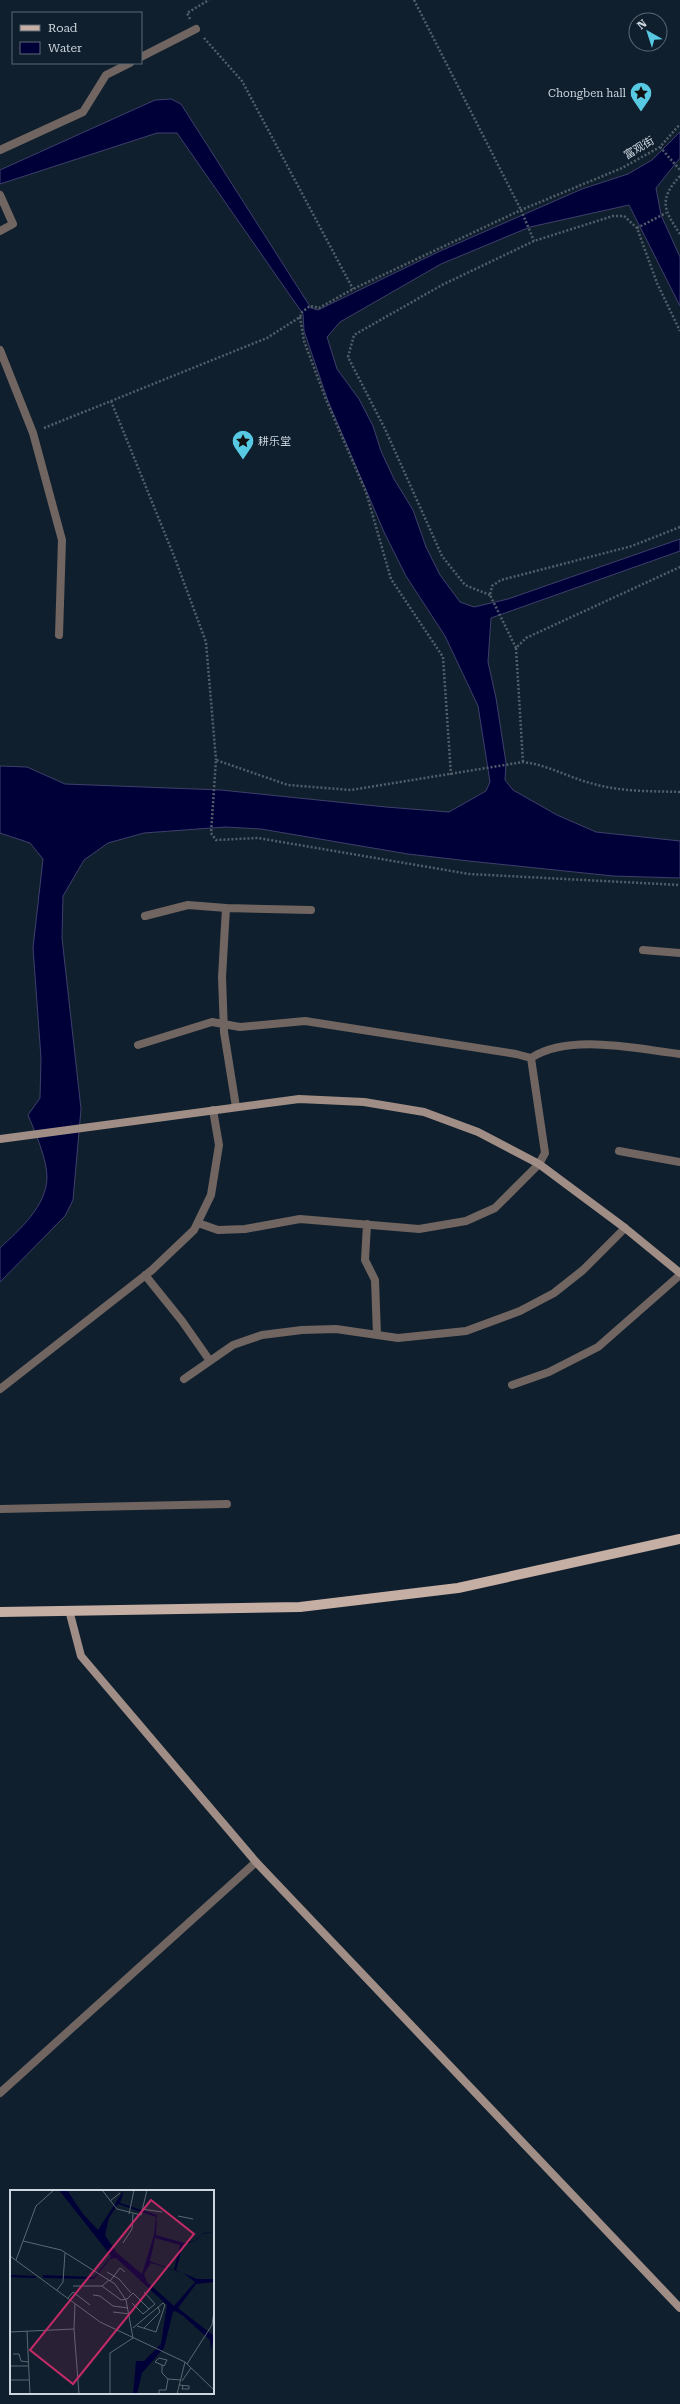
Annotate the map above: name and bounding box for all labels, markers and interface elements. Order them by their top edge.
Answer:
legend [12,12,142,64]
north arrow [628,12,668,52]
text: N [635,17,650,32]
text: Road [48,21,78,35]
text: Water [48,41,82,55]
place icon: Chongben hall [628,80,654,113]
place label: Chongben hall [548,87,627,100]
street label: 富观街 [622,134,656,162]
place icon: 耕乐堂 [230,428,256,461]
place label: 耕乐堂 [258,435,291,448]
inset map [10,2190,214,2394]

